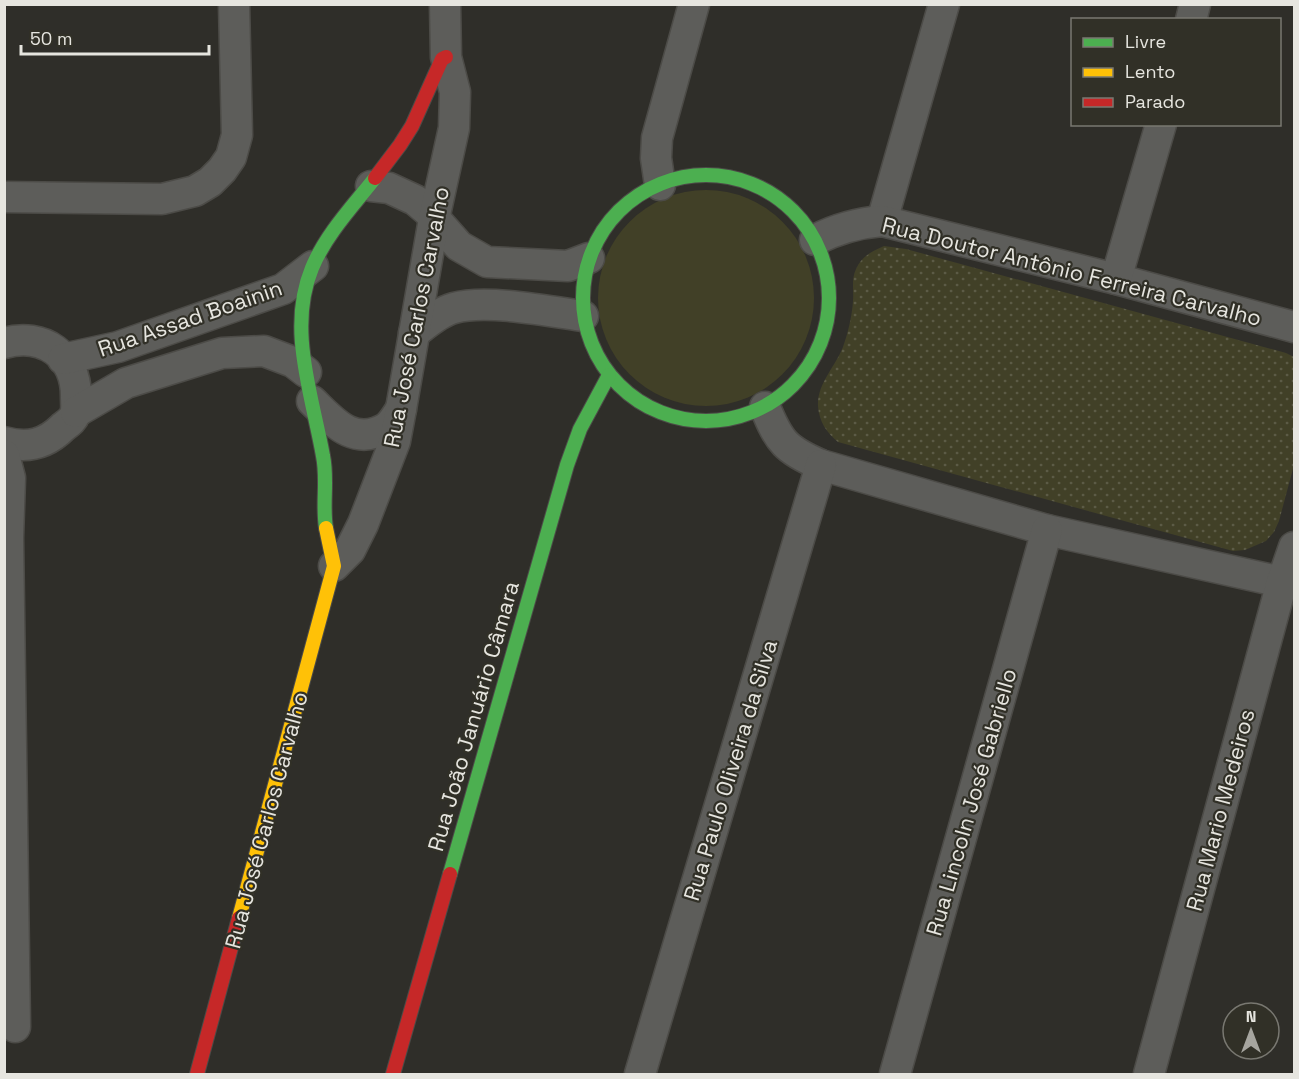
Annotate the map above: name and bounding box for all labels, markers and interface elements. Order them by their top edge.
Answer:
scale bar [21,18,208,56]
legend [1071,18,1281,126]
text: 50 m [30,27,72,50]
text: Livre [1125,30,1166,53]
text: Lento [1125,60,1175,83]
text: Parado [1125,90,1185,113]
street label: Rua José Carlos Carvalho [377,184,455,450]
street label: Rua Doutor Antônio Ferreira Carvalho [879,210,1265,332]
street label: Rua Assad Boainin [94,273,286,363]
street label: Rua João Januário Câmara [421,577,525,854]
street label: Rua Paulo Oliveira da Silva [677,636,783,904]
street label: Rua Lincoln José Gabriello [919,665,1023,939]
street label: Rua José Carlos Carvalho [218,688,314,952]
street label: Rua Mario Medeiros [1180,706,1260,914]
north arrow [1221,1001,1281,1061]
text: N [1246,1006,1256,1027]

